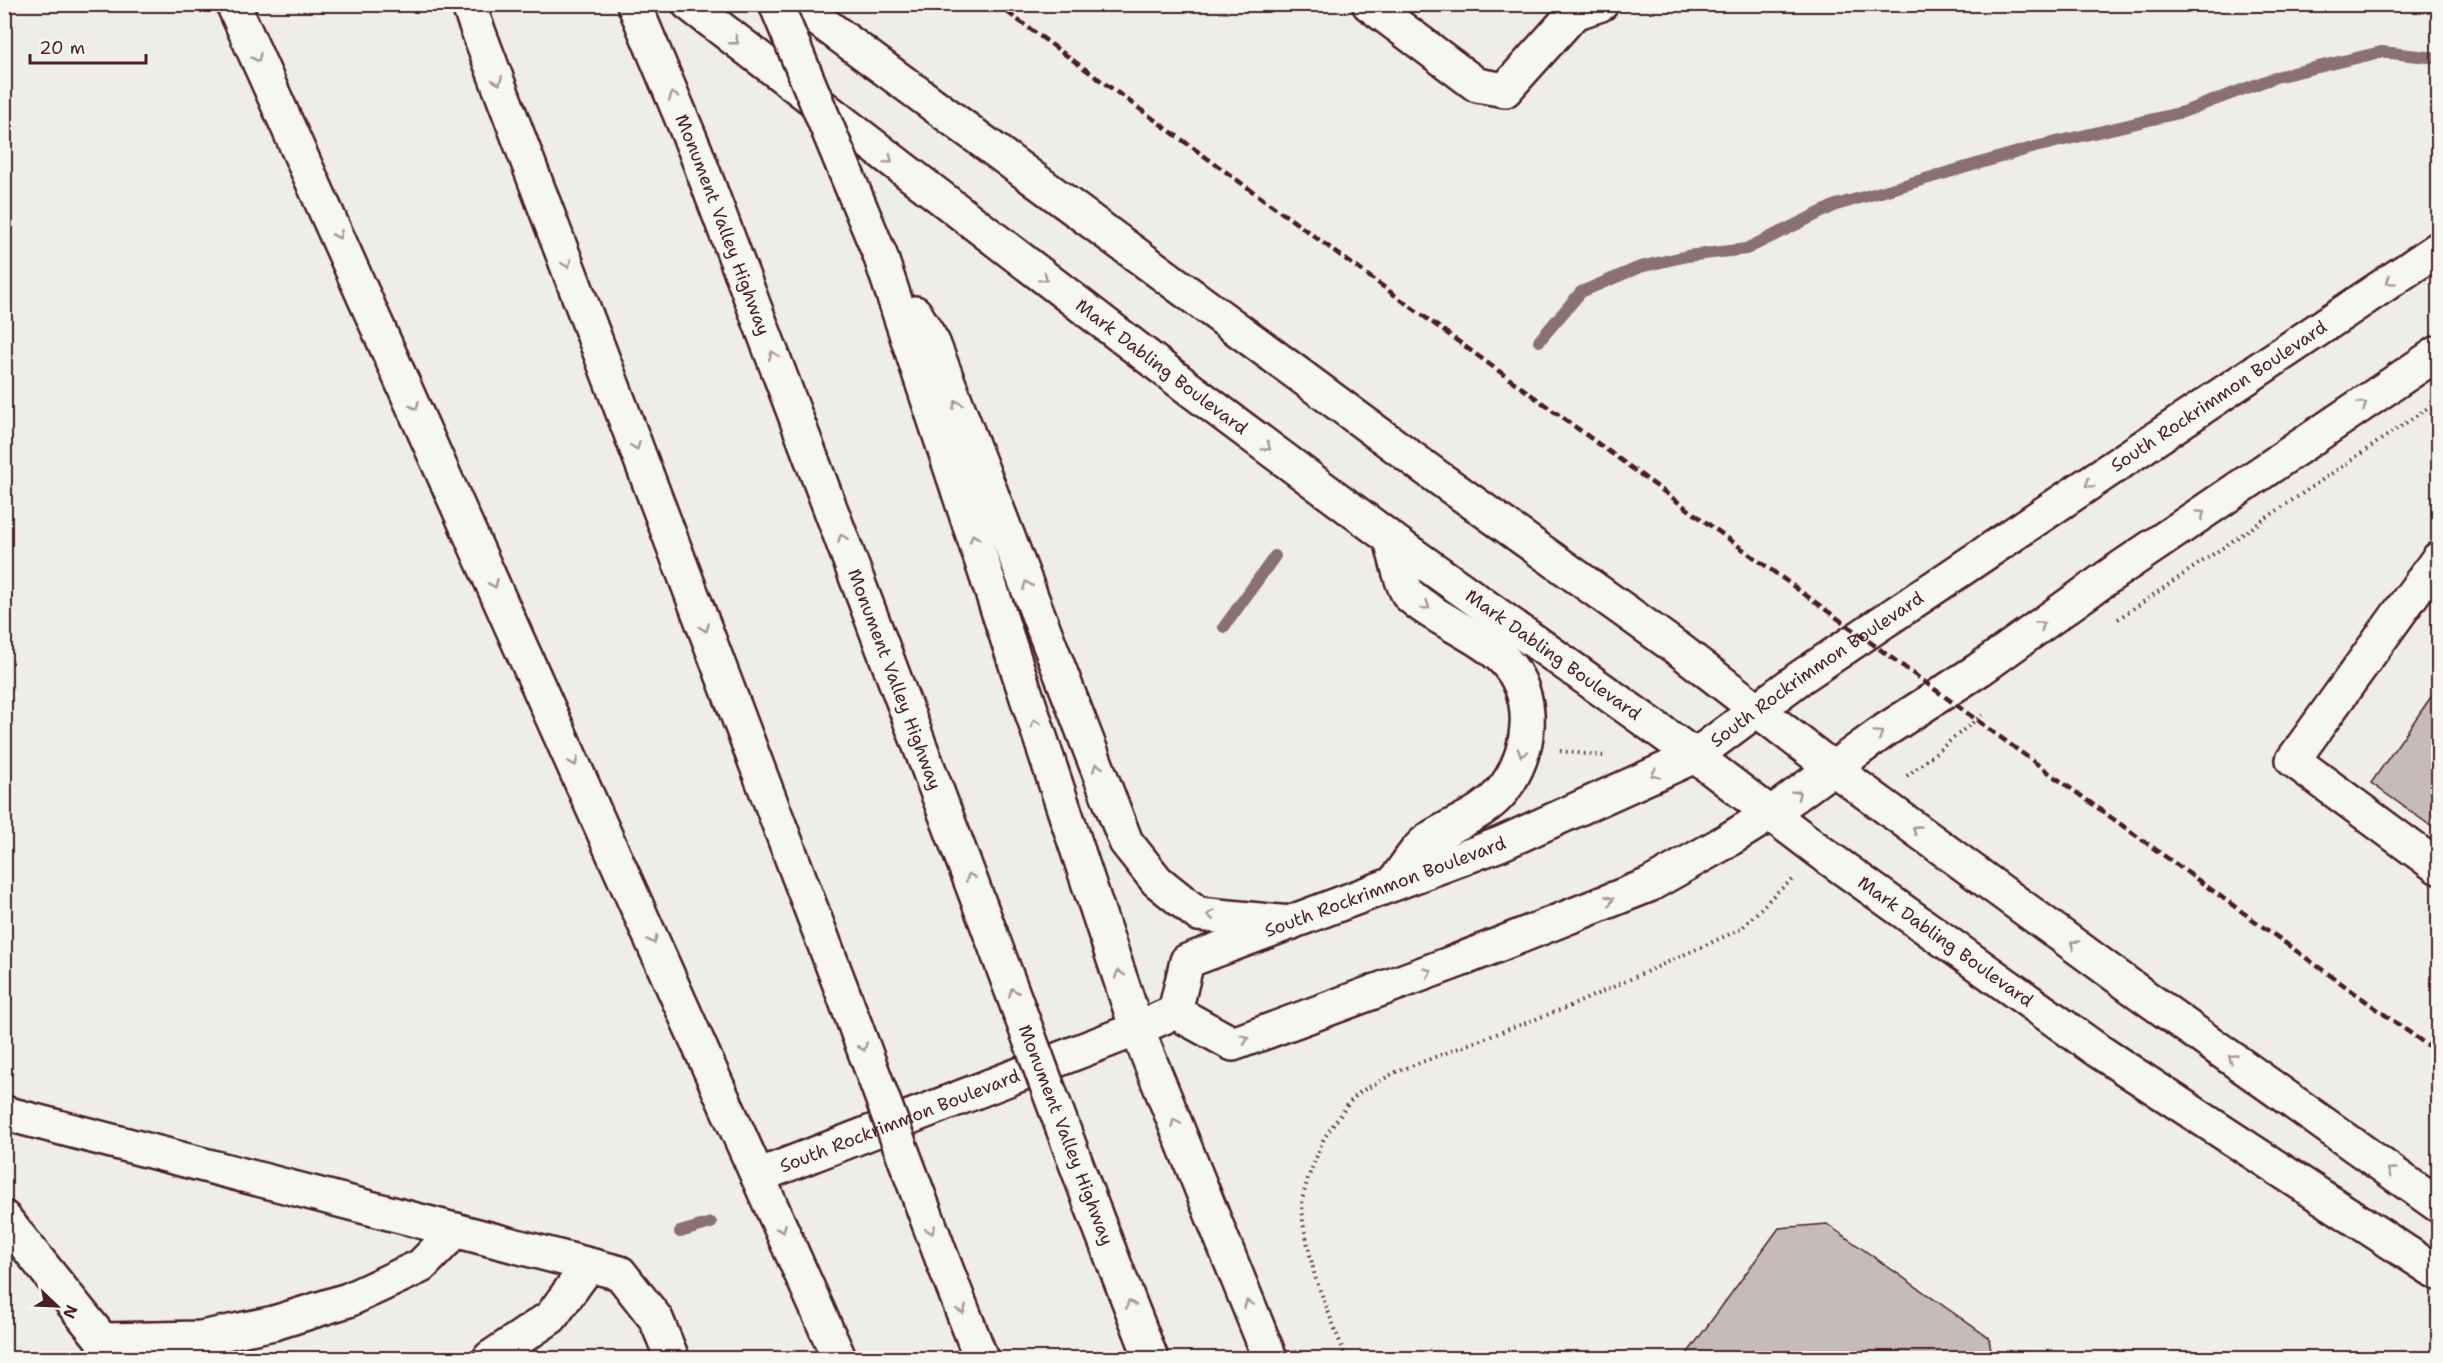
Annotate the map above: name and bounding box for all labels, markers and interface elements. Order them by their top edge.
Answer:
scale bar [30,27,146,65]
one-way arrow [728,33,739,44]
text: 20 m [39,36,85,60]
one-way arrow [250,51,262,62]
one-way arrow [491,75,503,86]
one-way arrow [668,91,680,102]
street label: Monument Valley Highway [669,111,776,339]
one-way arrow [883,153,894,164]
one-way arrow [330,229,342,240]
one-way arrow [560,257,572,268]
one-way arrow [1038,271,1049,282]
one-way arrow [2386,274,2396,286]
street label: Mark Dabling Boulevard [1071,294,1253,440]
street label: South Rockrimmon Boulevard [2106,315,2332,478]
one-way arrow [768,350,780,361]
one-way arrow [951,399,964,410]
one-way arrow [408,400,420,411]
one-way arrow [2356,401,2367,412]
one-way arrow [1260,439,1271,450]
one-way arrow [629,440,641,451]
one-way arrow [2084,477,2095,488]
one-way arrow [2194,510,2205,521]
one-way arrow [836,533,849,544]
one-way arrow [968,533,981,544]
street label: Monument Valley Highway [842,565,947,793]
one-way arrow [487,578,499,589]
one-way arrow [1022,581,1035,591]
street label: Mark Dabling Boulevard [1461,584,1646,726]
street label: South Rockrimmon Boulevard [1705,586,1928,753]
one-way arrow [1419,599,1430,610]
one-way arrow [2034,621,2045,632]
one-way arrow [698,622,710,633]
one-way arrow [1030,718,1042,729]
one-way arrow [1873,730,1884,741]
one-way arrow [1517,748,1530,758]
one-way arrow [566,756,578,767]
one-way arrow [1092,763,1105,773]
one-way arrow [1650,767,1661,779]
one-way arrow [1790,790,1801,801]
one-way arrow [1912,825,1923,836]
street label: South Rockrimmon Boulevard [1261,831,1509,943]
street label: Mark Dabling Boulevard [1853,871,2038,1013]
one-way arrow [964,873,977,883]
one-way arrow [1604,895,1615,907]
one-way arrow [1206,909,1215,922]
one-way arrow [646,934,658,945]
one-way arrow [2069,940,2080,951]
one-way arrow [1423,966,1433,979]
one-way arrow [1114,969,1126,980]
one-way arrow [1007,987,1020,998]
street label: Monument Valley Highway [1013,1021,1119,1249]
one-way arrow [1239,1034,1250,1046]
one-way arrow [856,1042,869,1052]
one-way arrow [2227,1054,2238,1065]
street label: South Rockrimmon Boulevard [776,1064,1023,1178]
one-way arrow [1170,1119,1182,1130]
one-way arrow [2386,1167,2397,1178]
one-way arrow [775,1223,787,1234]
one-way arrow [924,1224,937,1235]
north arrow [27,1276,87,1336]
one-way arrow [1125,1299,1137,1310]
one-way arrow [1243,1300,1255,1311]
text: N [58,1302,82,1322]
one-way arrow [955,1303,967,1314]

